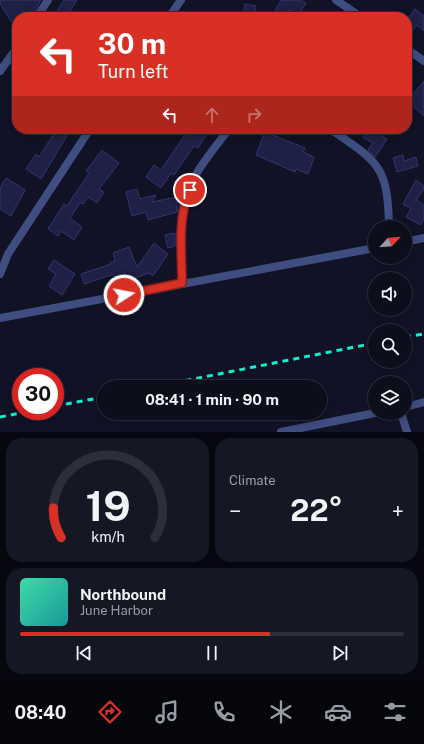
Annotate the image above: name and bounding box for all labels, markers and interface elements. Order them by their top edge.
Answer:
text: 30 m [98,27,166,60]
icon: left [32,28,84,80]
text: Turn left [98,61,168,82]
icon: left [159,104,181,126]
icon: ahead [201,104,223,126]
icon: right [243,104,265,126]
pin [173,173,207,207]
icon: arrive [179,179,201,201]
north arrow [368,220,412,264]
map controls [368,220,412,420]
button: sound [368,272,412,316]
position arrow [103,274,145,316]
button: search [368,324,412,368]
speed limit sign: 30 [12,368,64,420]
button: layers [368,376,412,420]
text: 08:41 · 1 min · 90 m [145,391,279,408]
text: Climate [229,473,276,488]
text: 19 [85,481,130,530]
text: 22° [290,492,343,528]
text: − [229,498,241,524]
text: + [392,498,404,524]
text: km/h [91,528,124,545]
text: Northbound [80,586,166,603]
text: June Harbor [80,603,153,618]
icon: previous [73,642,95,664]
icon: pause [201,642,223,664]
icon: next [329,642,351,664]
icon: directions [96,698,124,726]
icon: music [153,698,181,726]
icon: phone [210,698,238,726]
icon: climate [267,698,295,726]
icon: car [324,698,352,726]
icon: filters [381,698,409,726]
text: 08:40 [15,702,66,723]

